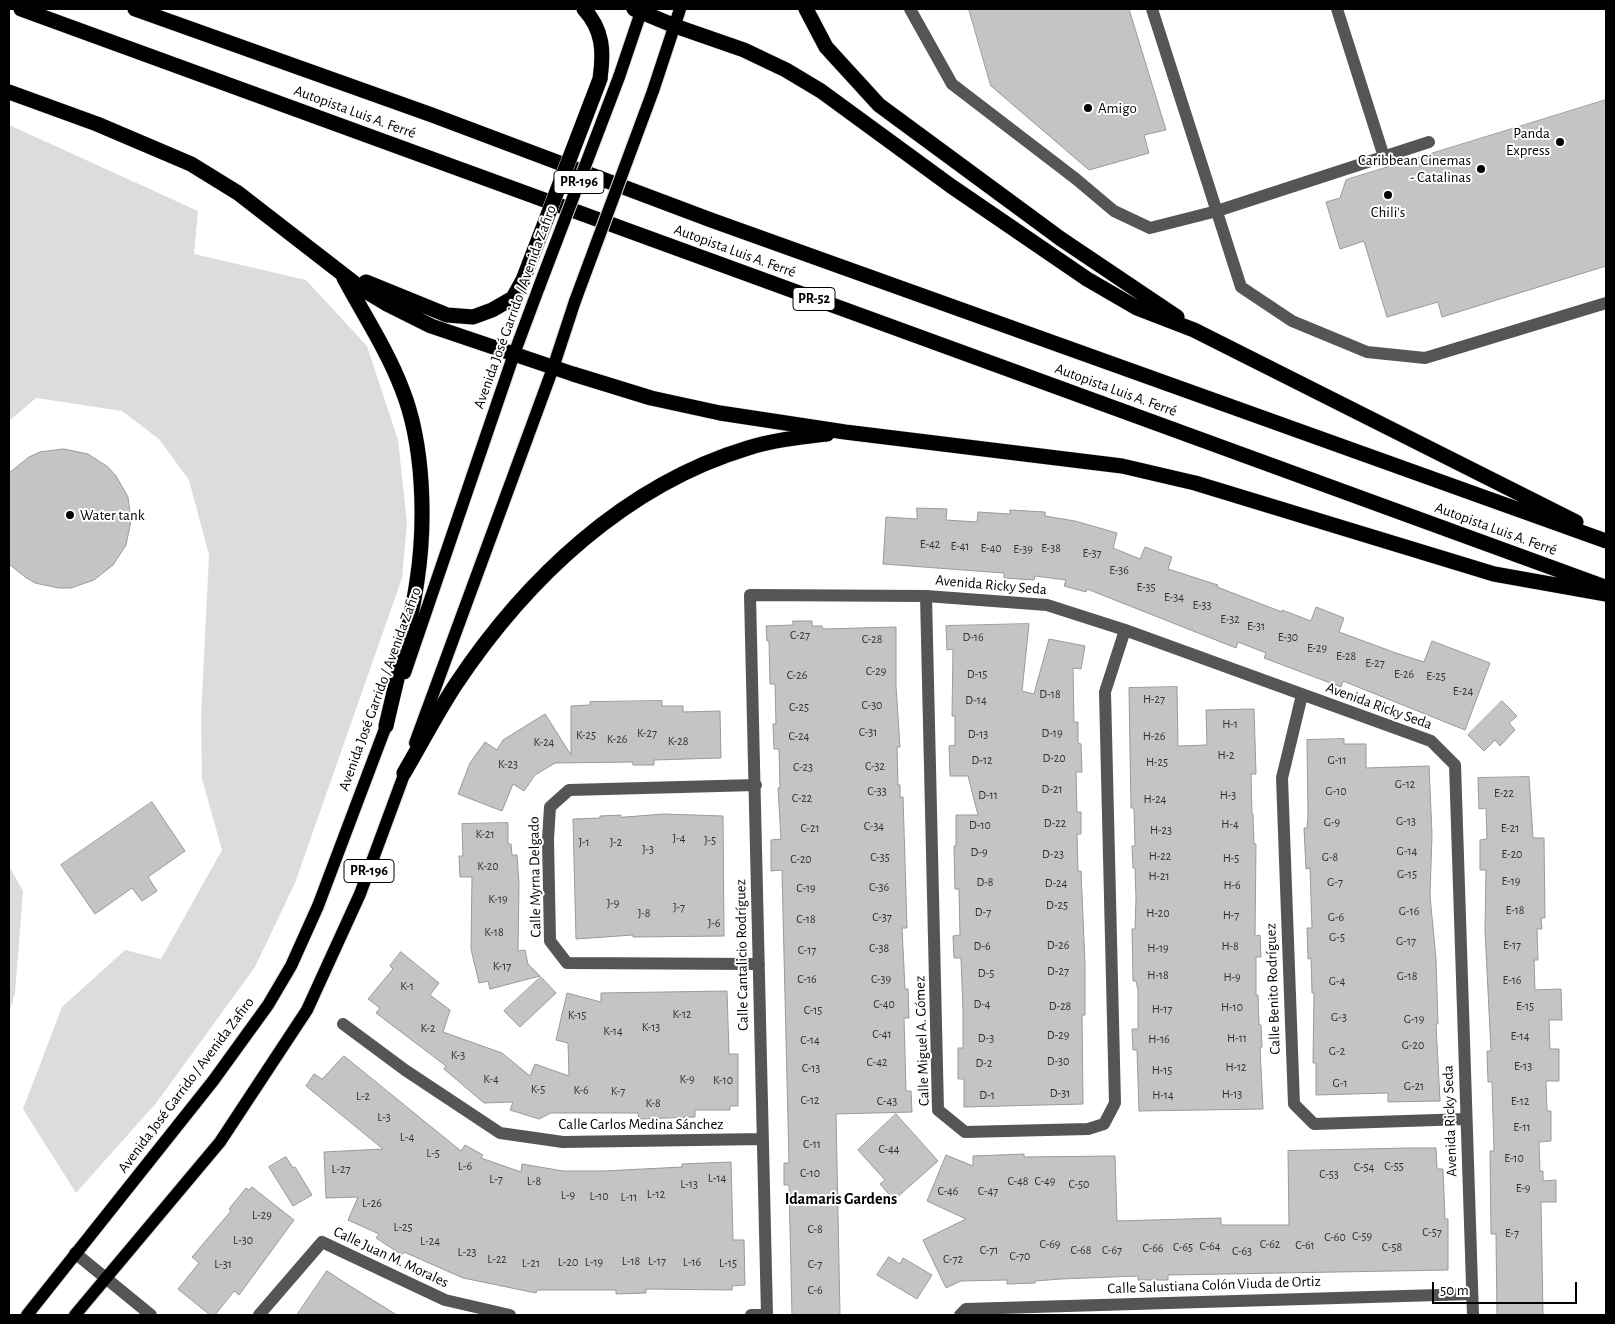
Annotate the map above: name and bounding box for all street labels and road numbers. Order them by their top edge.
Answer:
street label: Autopista Luis A. Ferré [292,82,418,142]
road number: PR-196 [554,170,604,193]
street label: Avenida José Garrido / Avenida Zafiro [470,203,560,411]
street label: Autopista Luis A. Ferré [672,221,798,281]
road number: PR-52 [793,288,835,310]
street label: Autopista Luis A. Ferré [1053,360,1179,420]
street label: Autopista Luis A. Ferré [1433,499,1559,559]
street label: Avenida Ricky Seda [935,571,1047,599]
street label: Avenida José Garrido / Avenida Zafiro [335,585,425,793]
street label: Avenida Ricky Seda [1323,678,1435,734]
street label: Calle Myrna Delgado [525,816,545,938]
road number: PR-196 [344,859,394,882]
street label: Calle Cantalicio Rodríguez [732,879,752,1031]
street label: Calle Benito Rodríguez [1262,923,1284,1055]
street label: Calle Miguel A. Gómez [911,975,933,1107]
street label: Avenida José Garrido / Avenida Zafiro [114,994,258,1176]
street label: Avenida Ricky Seda [1439,1065,1461,1177]
street label: Calle Carlos Medina Sánchez [558,1115,724,1133]
street label: Calle Juan M. Morales [331,1222,451,1292]
street label: Calle Salustiana Colón Viuda de Ortiz [1107,1272,1321,1298]

